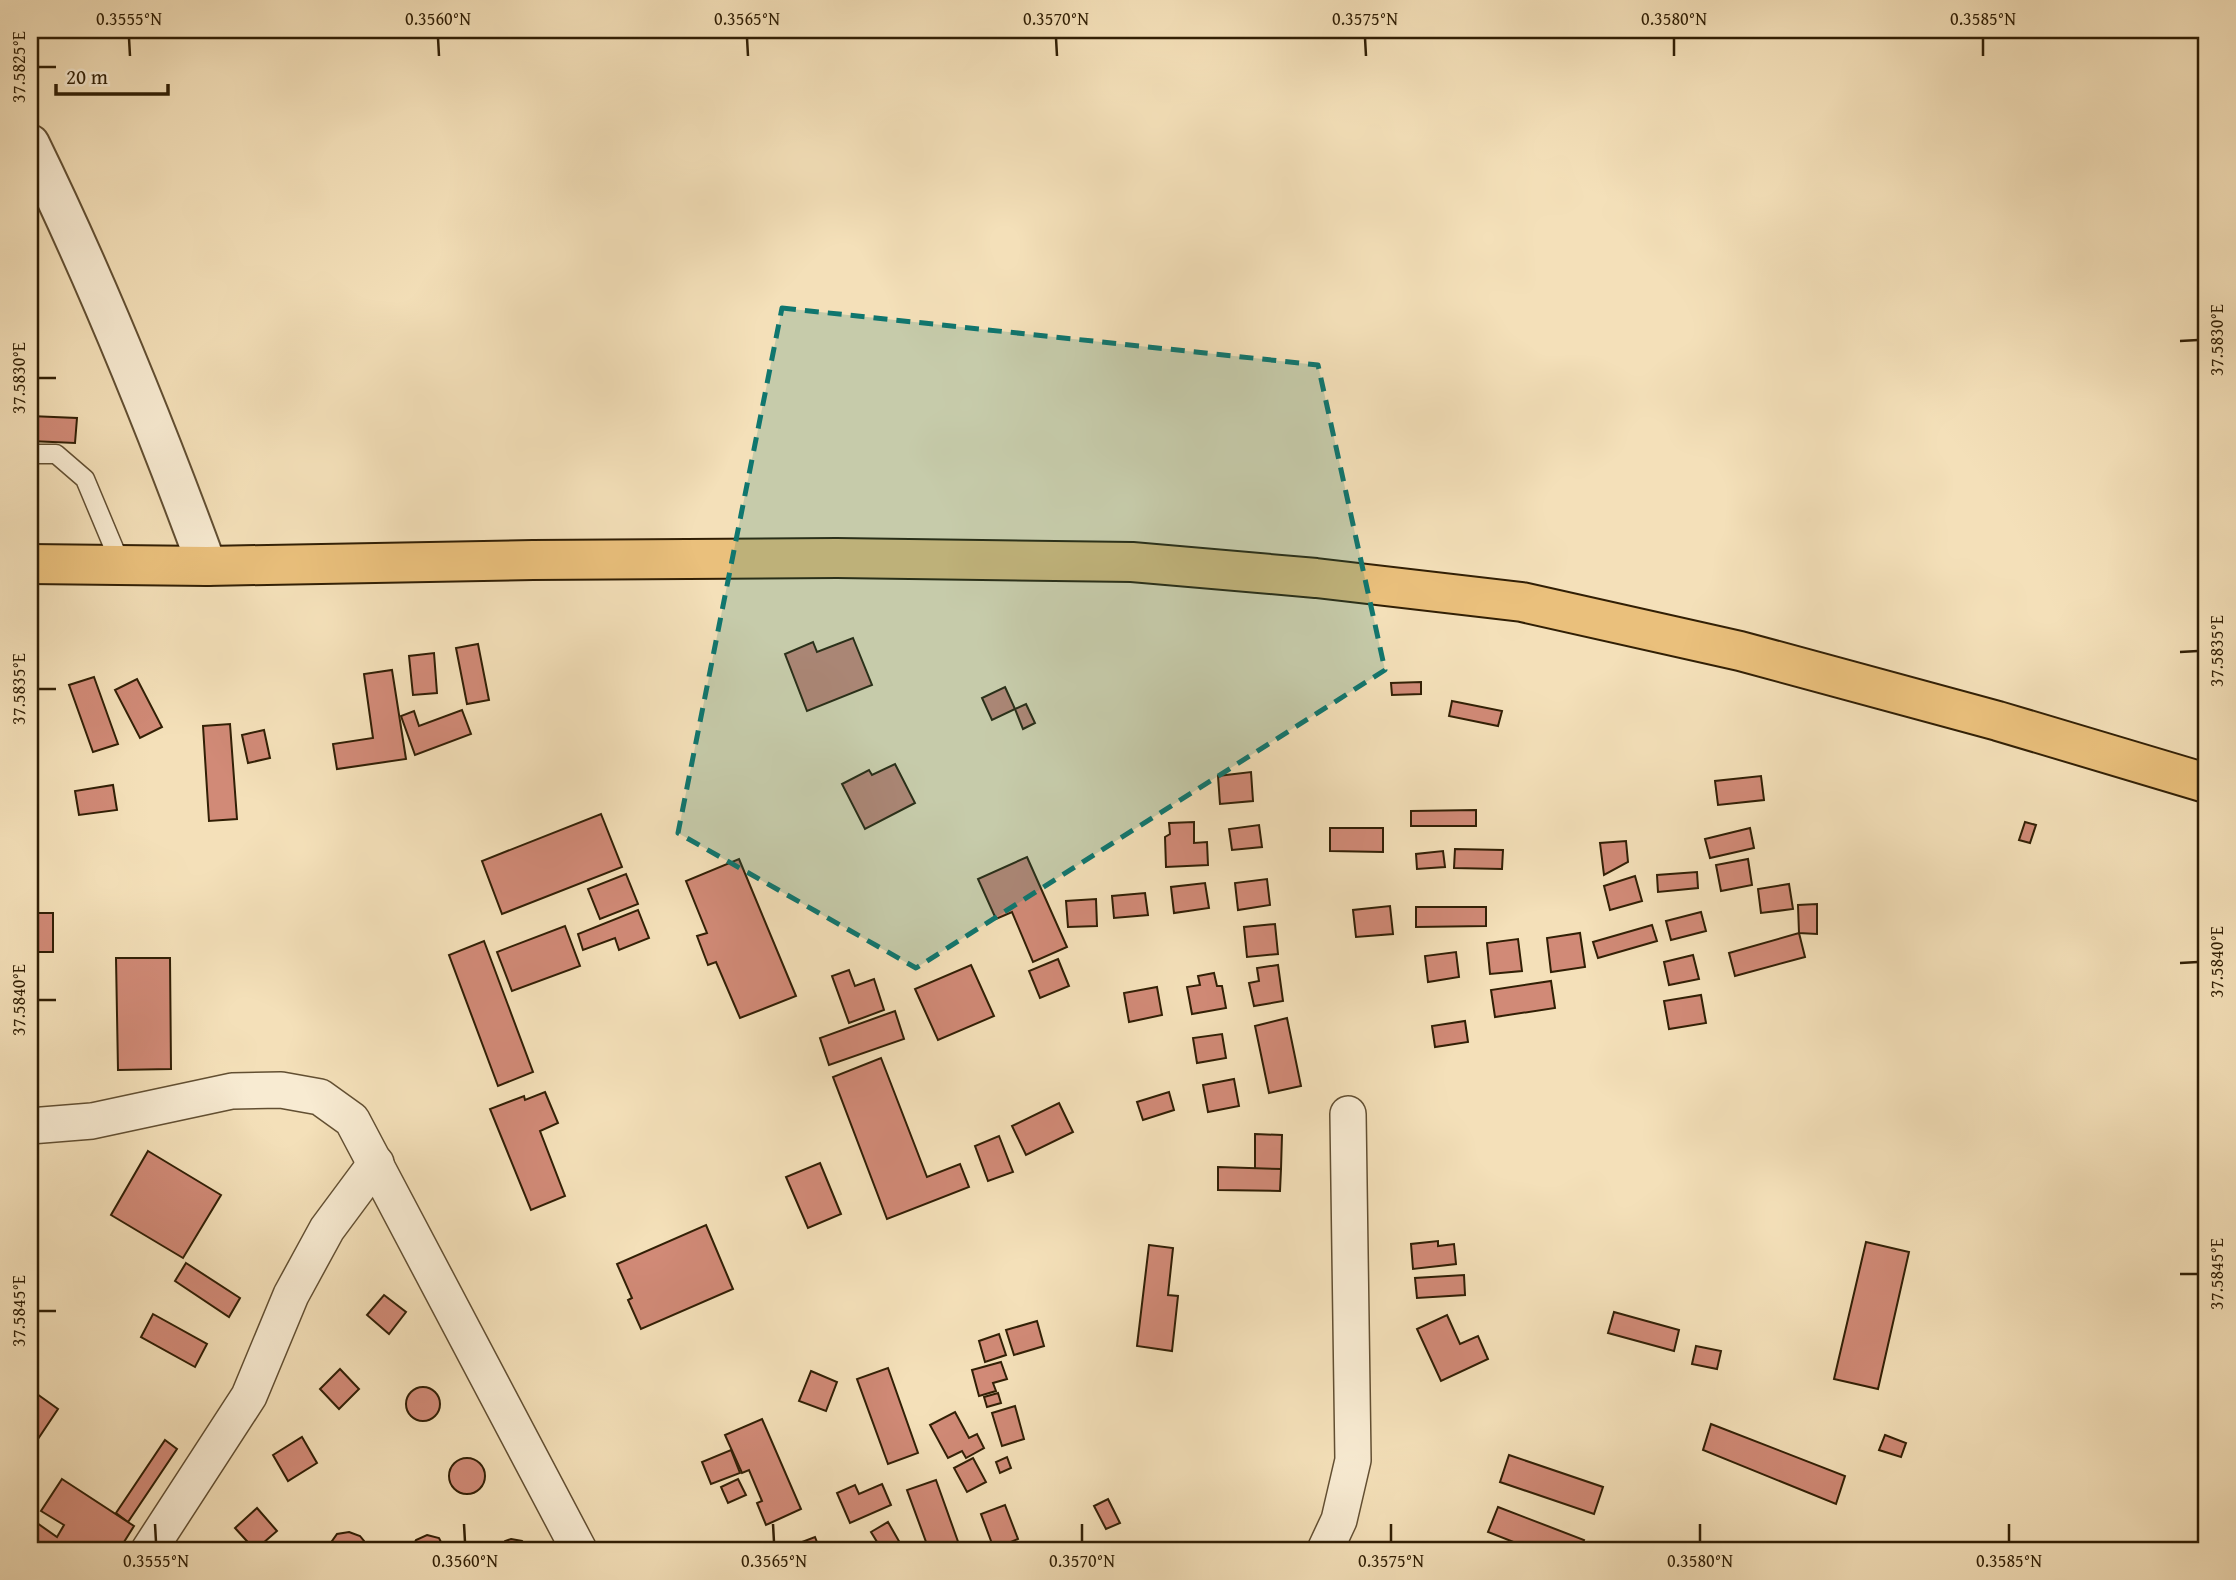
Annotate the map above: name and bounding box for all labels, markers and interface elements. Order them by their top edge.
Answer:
text: 0.3555°N [96,5,162,32]
text: 0.3560°N [405,5,471,32]
text: 0.3565°N [714,5,780,32]
text: 0.3570°N [1023,5,1089,32]
text: 0.3575°N [1332,5,1398,32]
text: 0.3580°N [1641,5,1707,32]
text: 0.3585°N [1950,5,2016,32]
text: 37.5825°E [5,31,32,103]
scale bar [56,52,168,96]
text: 20 m [66,61,108,92]
text: 37.5830°E [2203,304,2230,376]
text: 37.5830°E [5,342,32,414]
text: 37.5835°E [2203,615,2230,687]
text: 37.5835°E [5,653,32,725]
text: 37.5840°E [2203,926,2230,998]
text: 37.5840°E [5,964,32,1036]
text: 37.5845°E [2203,1238,2230,1310]
text: 37.5845°E [5,1275,32,1347]
text: 0.3555°N [123,1547,189,1574]
text: 0.3560°N [432,1547,498,1574]
text: 0.3565°N [741,1547,807,1574]
text: 0.3570°N [1049,1547,1115,1574]
text: 0.3575°N [1358,1547,1424,1574]
text: 0.3580°N [1667,1547,1733,1574]
text: 0.3585°N [1976,1547,2042,1574]

